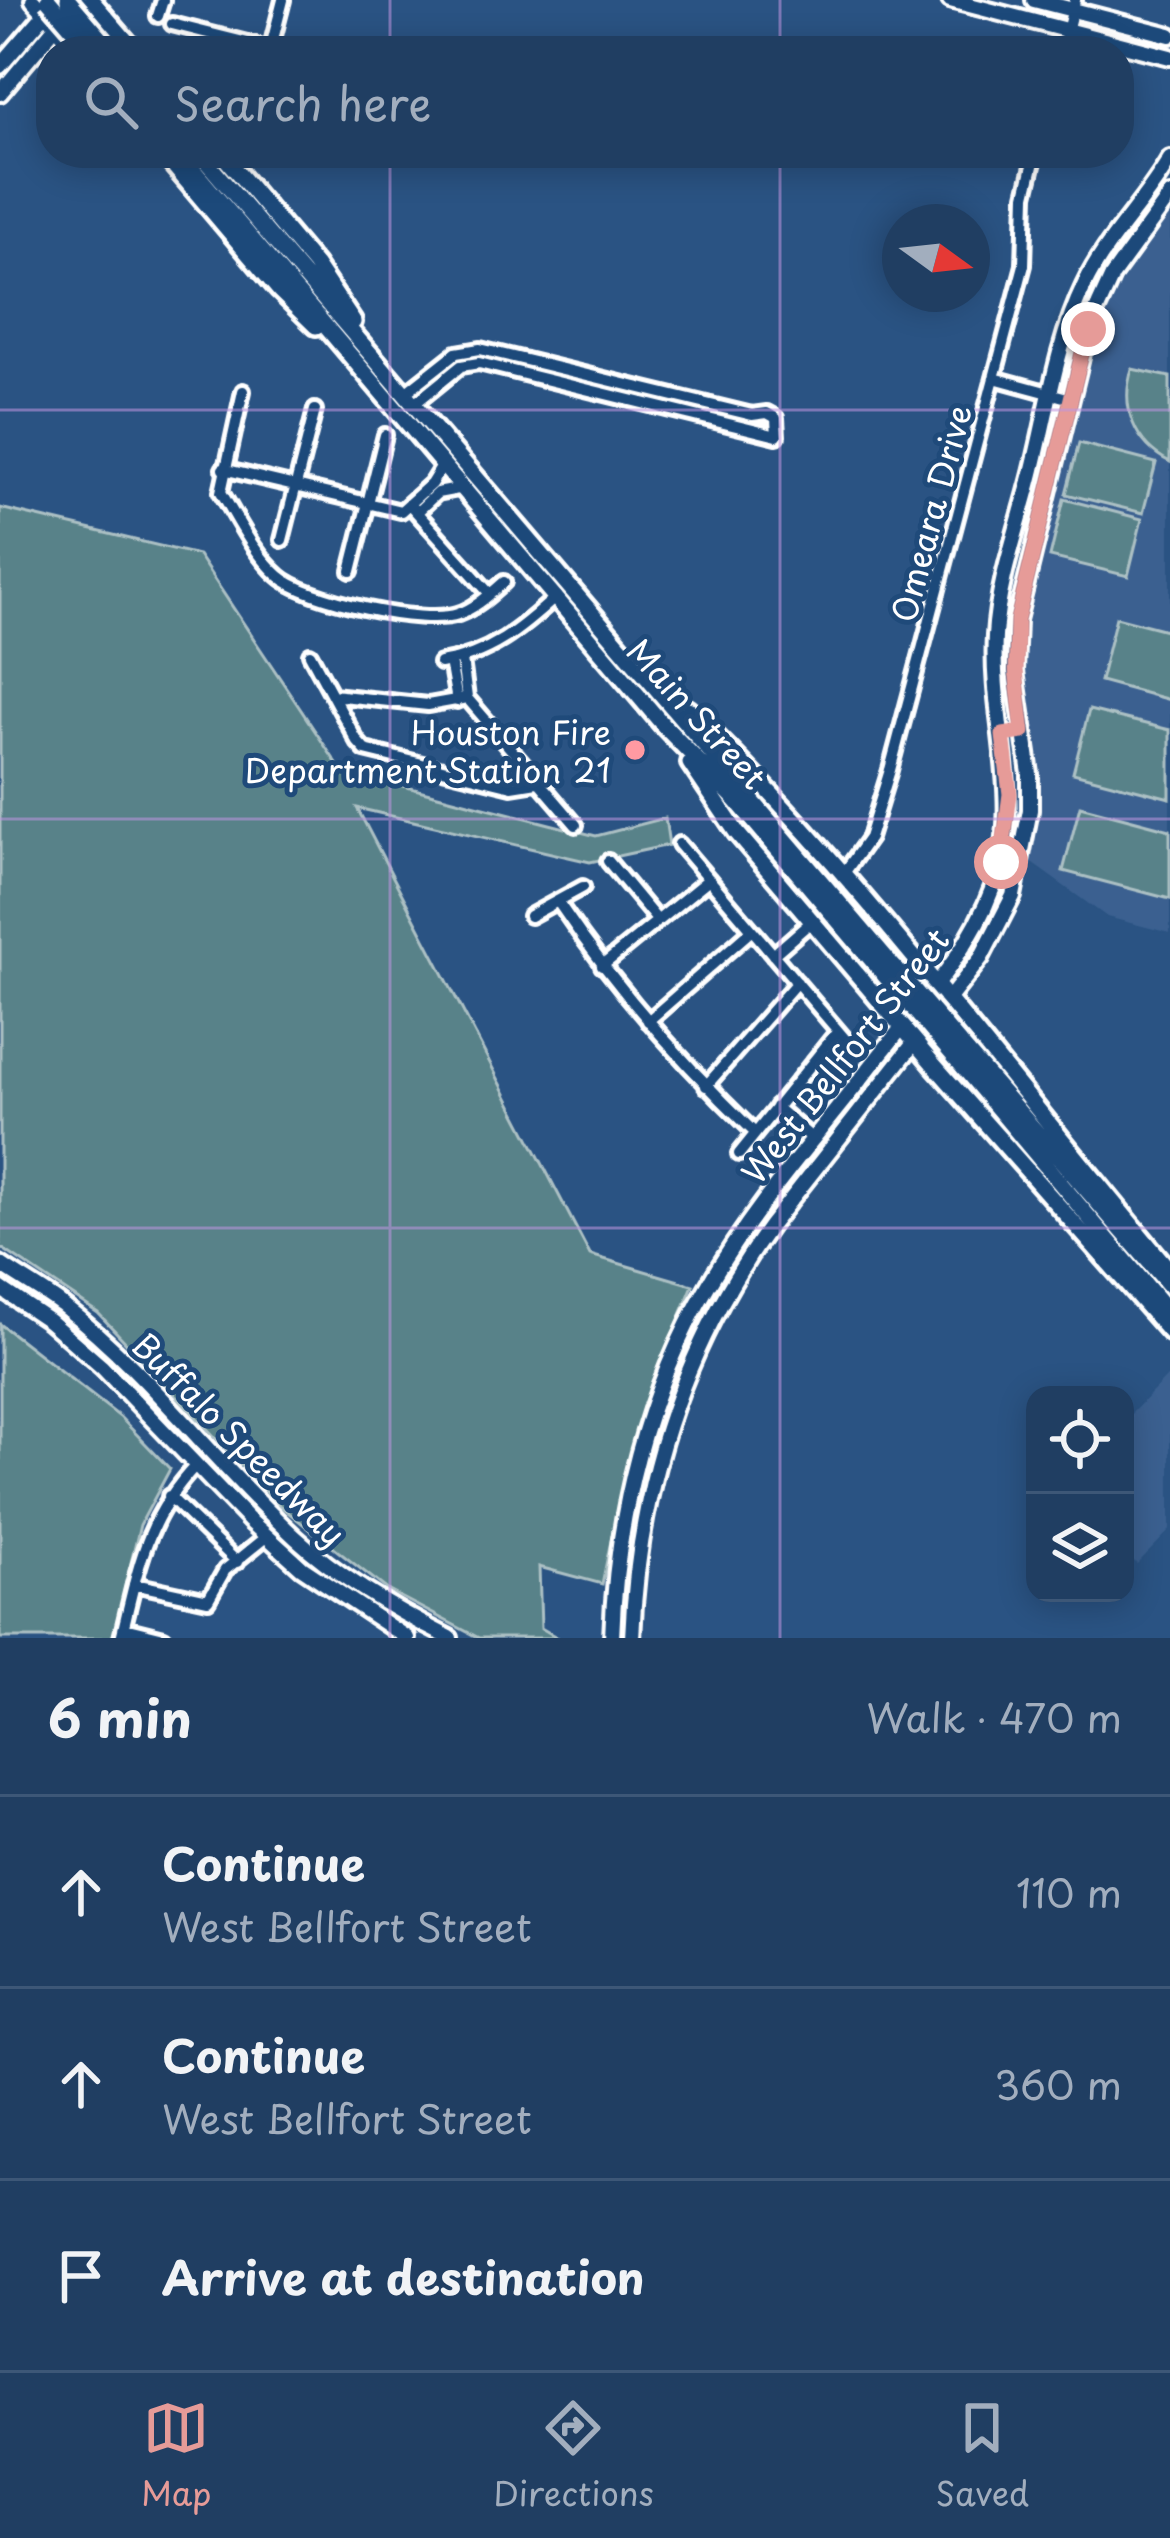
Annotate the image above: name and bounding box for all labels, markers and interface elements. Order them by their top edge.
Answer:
search box [36,36,1134,168]
text: Search here [174,68,431,136]
icon: search [78,69,144,135]
north arrow [882,204,990,312]
route end [1061,302,1115,356]
street label: Omeara Drive [877,399,983,627]
street label: Main Street [616,626,780,800]
place label: Houston Fire Department Station 21 [245,706,611,794]
marker: Houston Fire Department Station 21 [622,737,648,763]
route start [974,835,1028,889]
street label: West Bellfort Street [728,916,960,1194]
street label: Buffalo Speedway [122,1320,358,1556]
map controls [1026,1386,1134,1602]
button: locate [1026,1386,1134,1494]
button: layers [1026,1494,1134,1602]
text: 6 min [48,1678,192,1755]
text: Walk · 470 m [866,1687,1122,1746]
text: Continue [162,1828,365,1896]
icon: ahead [48,1859,114,1925]
text: 110 m [1016,1862,1122,1921]
text: West Bellfort Street [162,1896,532,1955]
text: Continue [162,2020,365,2088]
icon: ahead [48,2051,114,2117]
text: 360 m [994,2054,1122,2113]
text: West Bellfort Street [162,2088,532,2147]
text: Arrive at destination [162,2242,645,2310]
icon: arrive [48,2243,114,2309]
tab: Map [141,2395,211,2517]
tab: Directions [493,2395,654,2517]
tab: Saved [935,2395,1029,2517]

